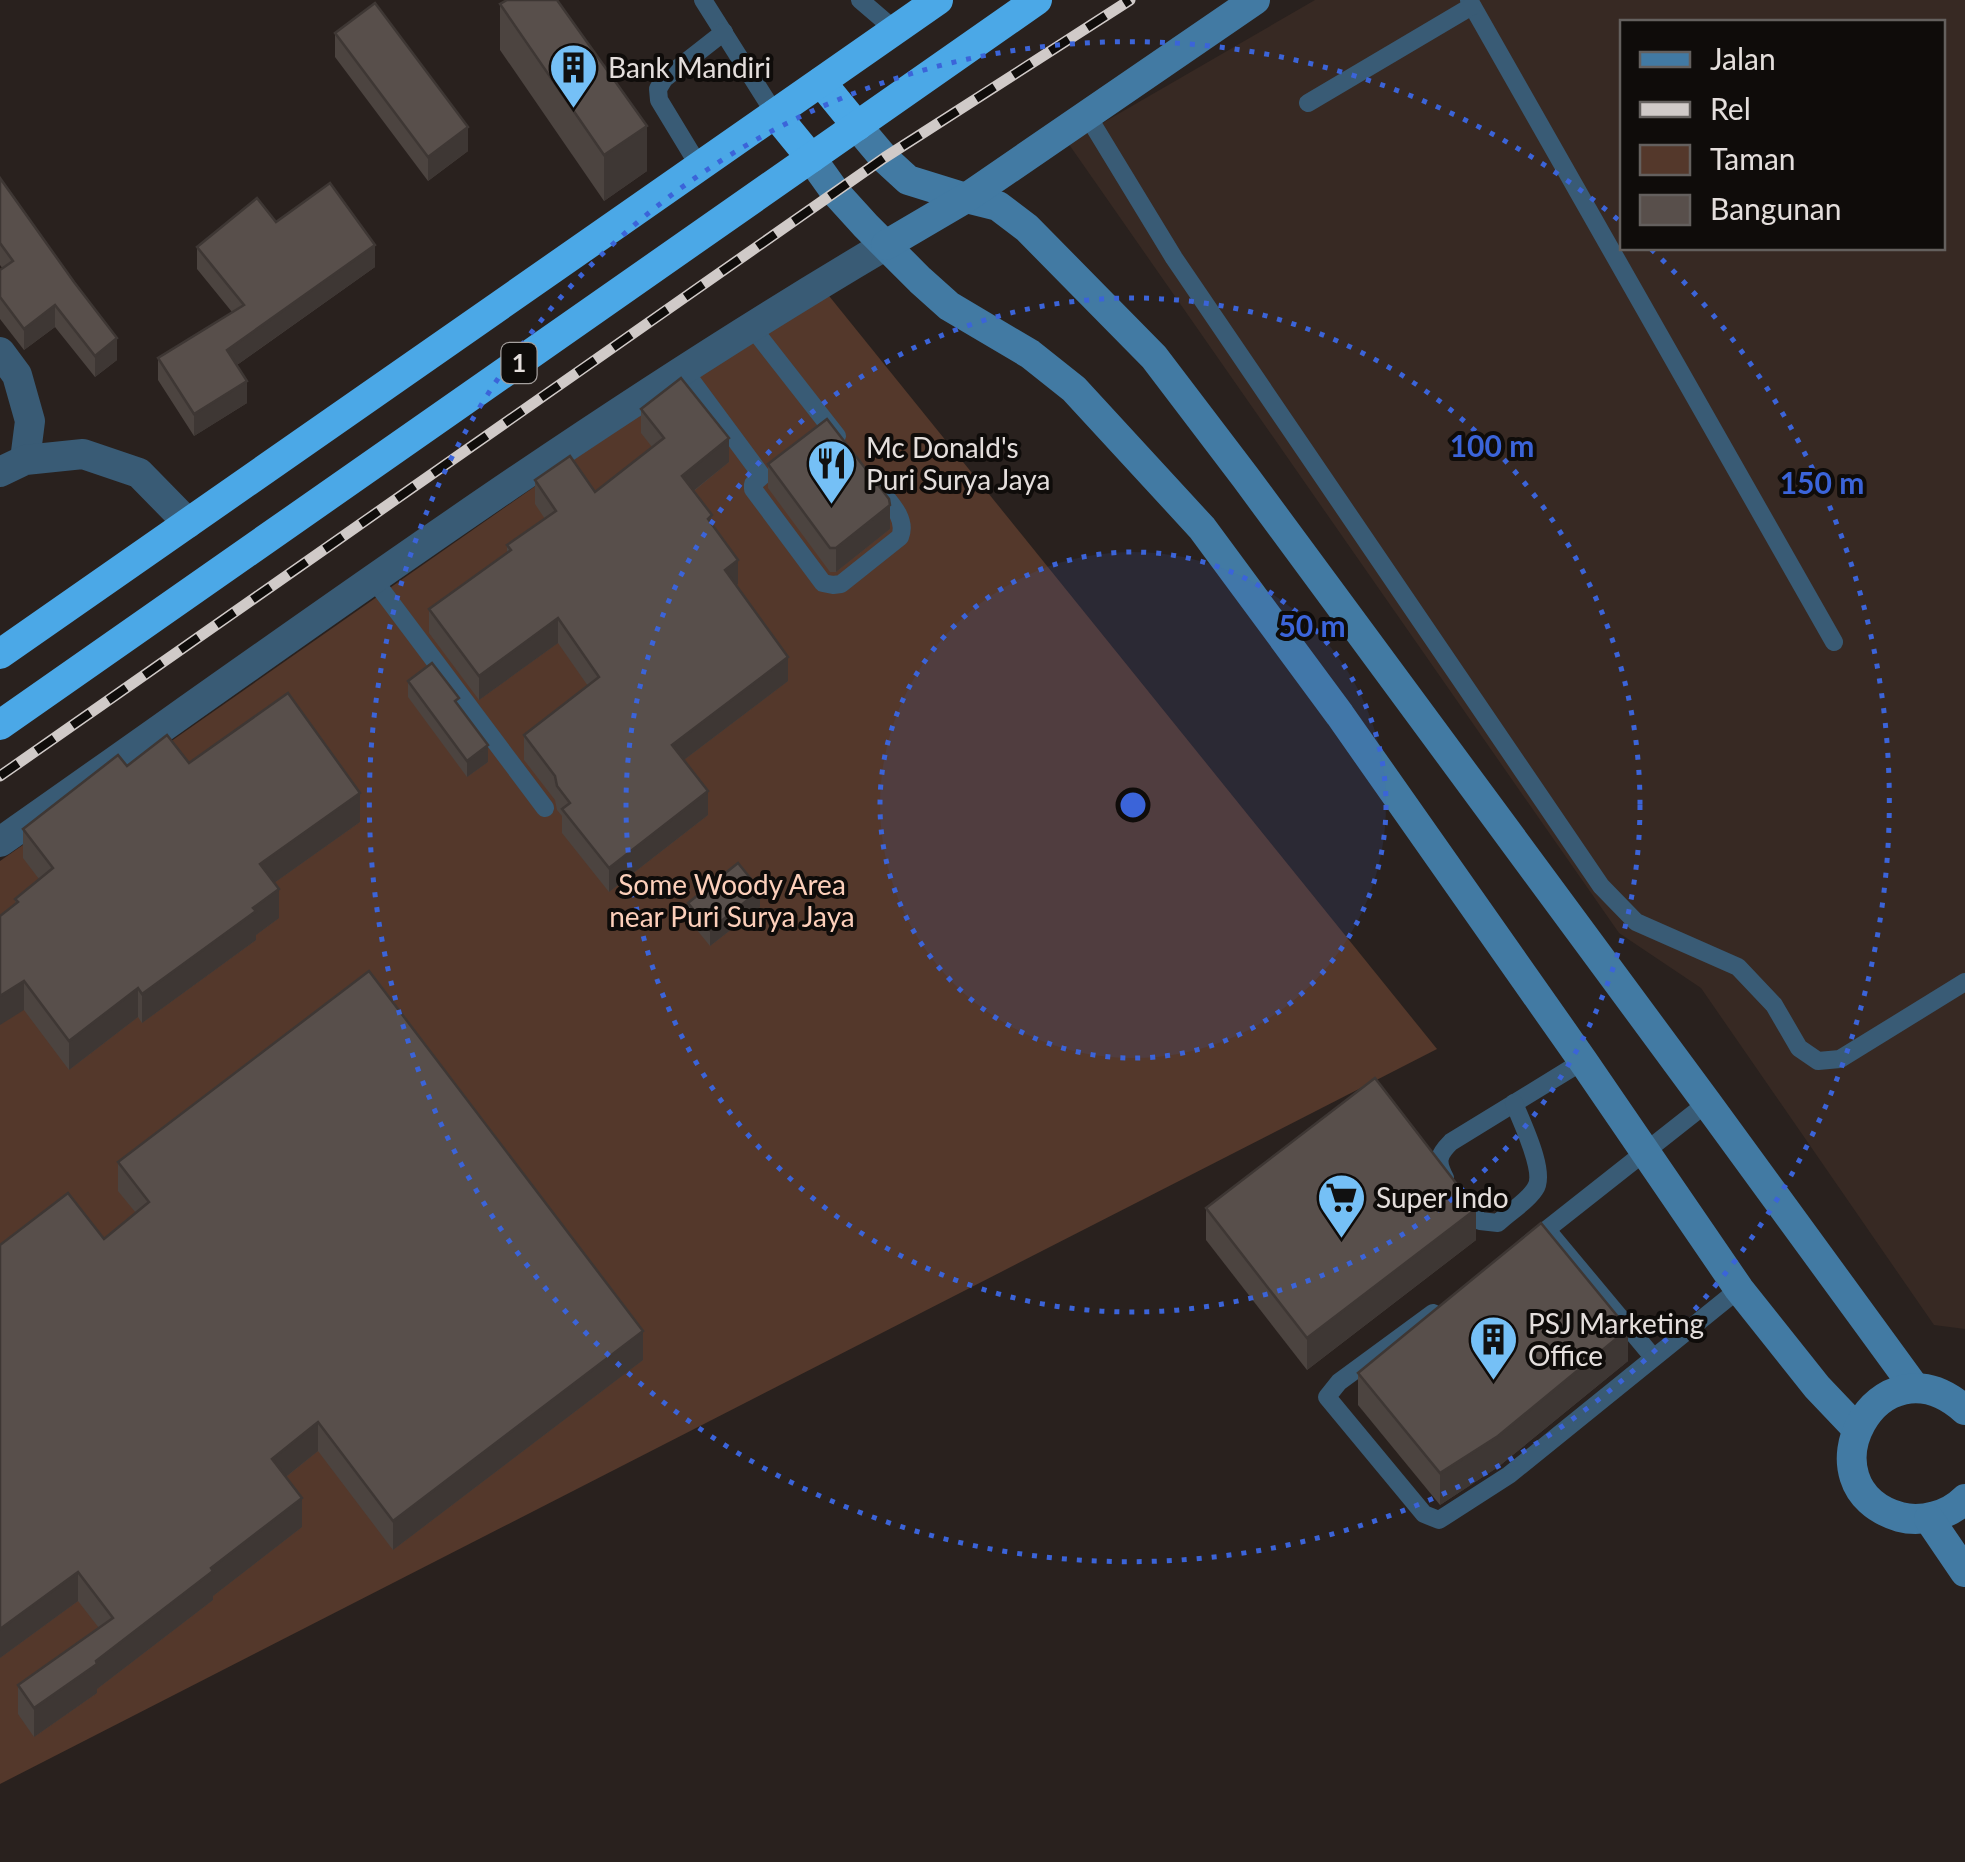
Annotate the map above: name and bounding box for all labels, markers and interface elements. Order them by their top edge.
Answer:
legend [1620,20,1945,250]
text: Jalan [1710,40,1776,76]
building icon: Bank Mandiri [547,42,599,110]
place label: Bank Mandiri [608,50,771,84]
text: Rel [1710,90,1751,126]
text: Taman [1710,140,1796,176]
text: Bangunan [1710,190,1842,226]
road number: 1 [502,343,536,383]
text: 100 m [1450,427,1534,463]
place label: Mc Donald's Puri Surya Jaya [866,430,1050,496]
restaurant icon: Mc Donald's Puri Surya Jaya [805,438,857,506]
text: 150 m [1780,464,1864,500]
text: 50 m [1278,607,1346,643]
centre of rings [1115,787,1151,823]
park label: Some Woody Area near Puri Surya Jaya [609,867,855,933]
supermarket icon: Super Indo [1315,1172,1367,1240]
place label: Super Indo [1376,1180,1509,1214]
place label: PSJ Marketing Office [1528,1306,1704,1372]
building icon: PSJ Marketing Office [1467,1314,1519,1382]

